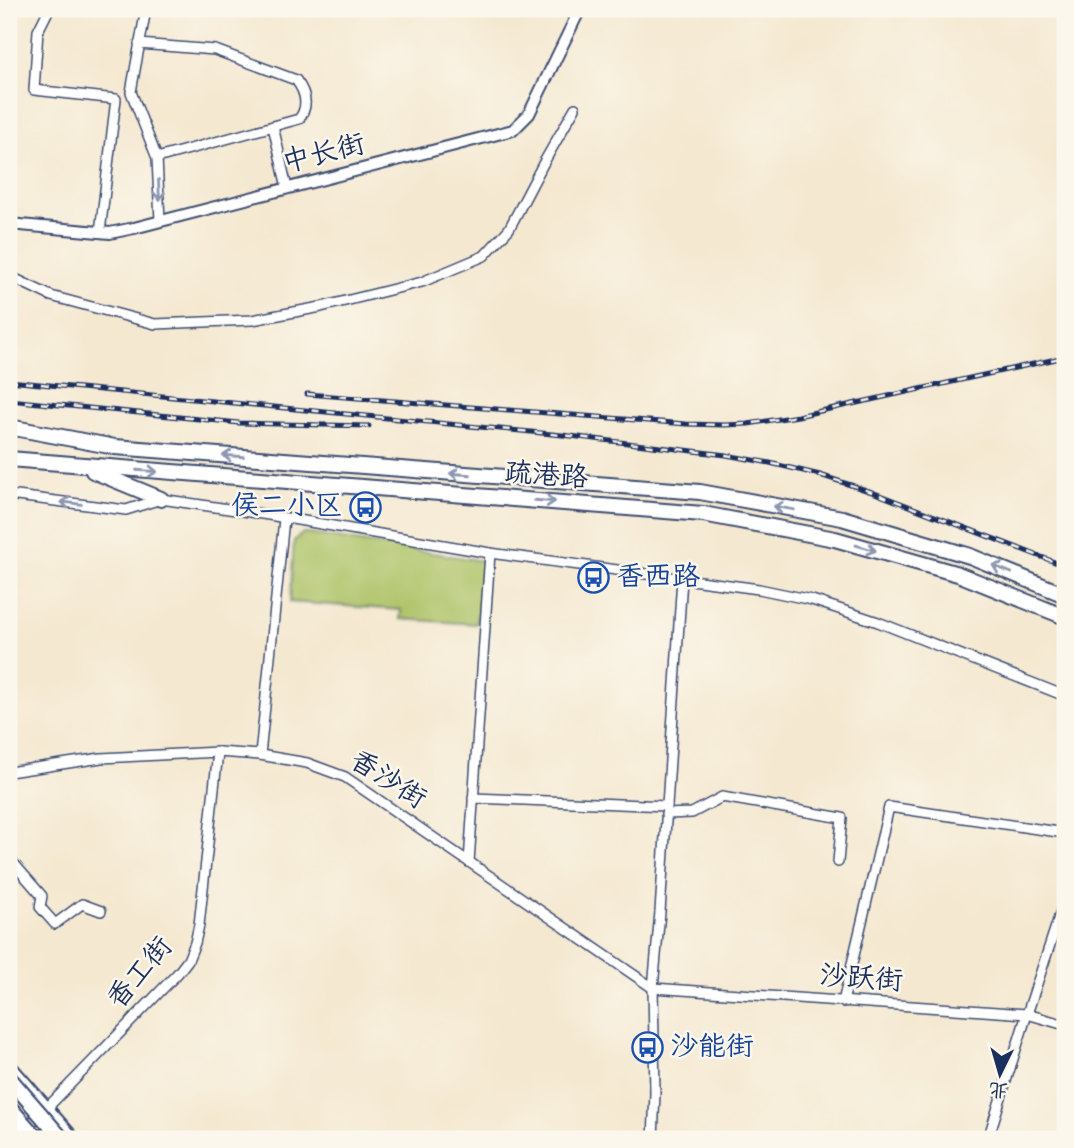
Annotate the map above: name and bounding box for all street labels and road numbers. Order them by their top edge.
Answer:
street label: 中长街 [278,125,370,185]
street label: 疏港路 [503,454,589,500]
street label: 香沙街 [341,741,433,821]
street label: 香工街 [98,929,184,1019]
street label: 沙跃街 [818,957,904,1003]

